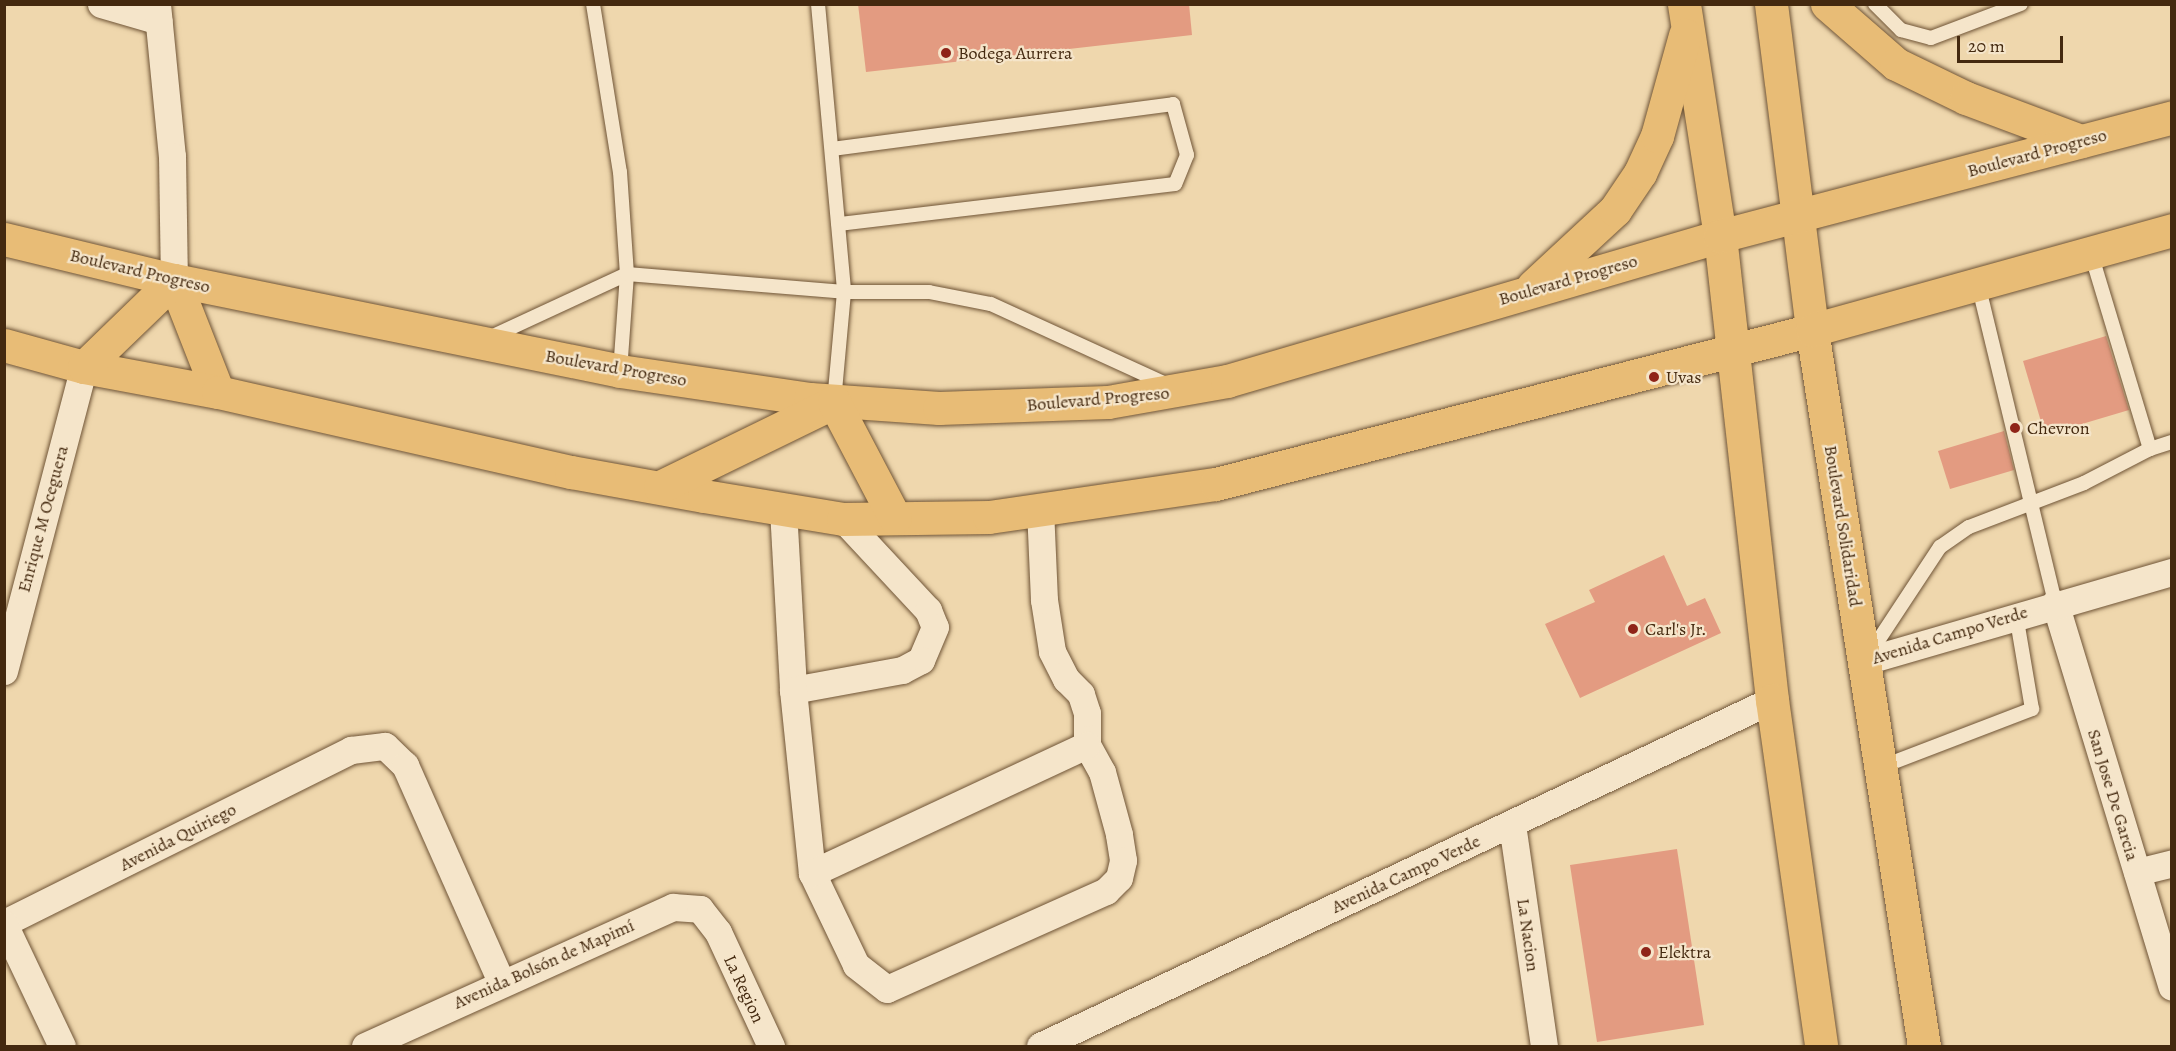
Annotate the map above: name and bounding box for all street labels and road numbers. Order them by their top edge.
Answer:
street label: Boulevard Progreso [1965,124,2109,182]
street label: Boulevard Progreso [68,244,212,298]
street label: Boulevard Progreso [1496,250,1640,310]
street label: Boulevard Progreso [544,345,688,391]
street label: Boulevard Progreso [1026,382,1170,416]
street label: Enrique M Oceguera [13,443,73,595]
street label: Boulevard Solidaridad [1820,444,1866,608]
street label: Avenida Campo Verde [1870,601,2030,669]
street label: San Jose De Garcia [2083,727,2143,863]
street label: Avenida Quiriego [116,798,240,876]
street label: Avenida Campo Verde [1328,830,1484,918]
street label: La Nacion [1512,897,1544,973]
street label: Avenida Bolsón de Mapimí [450,914,638,1014]
street label: La Region [719,952,769,1026]

